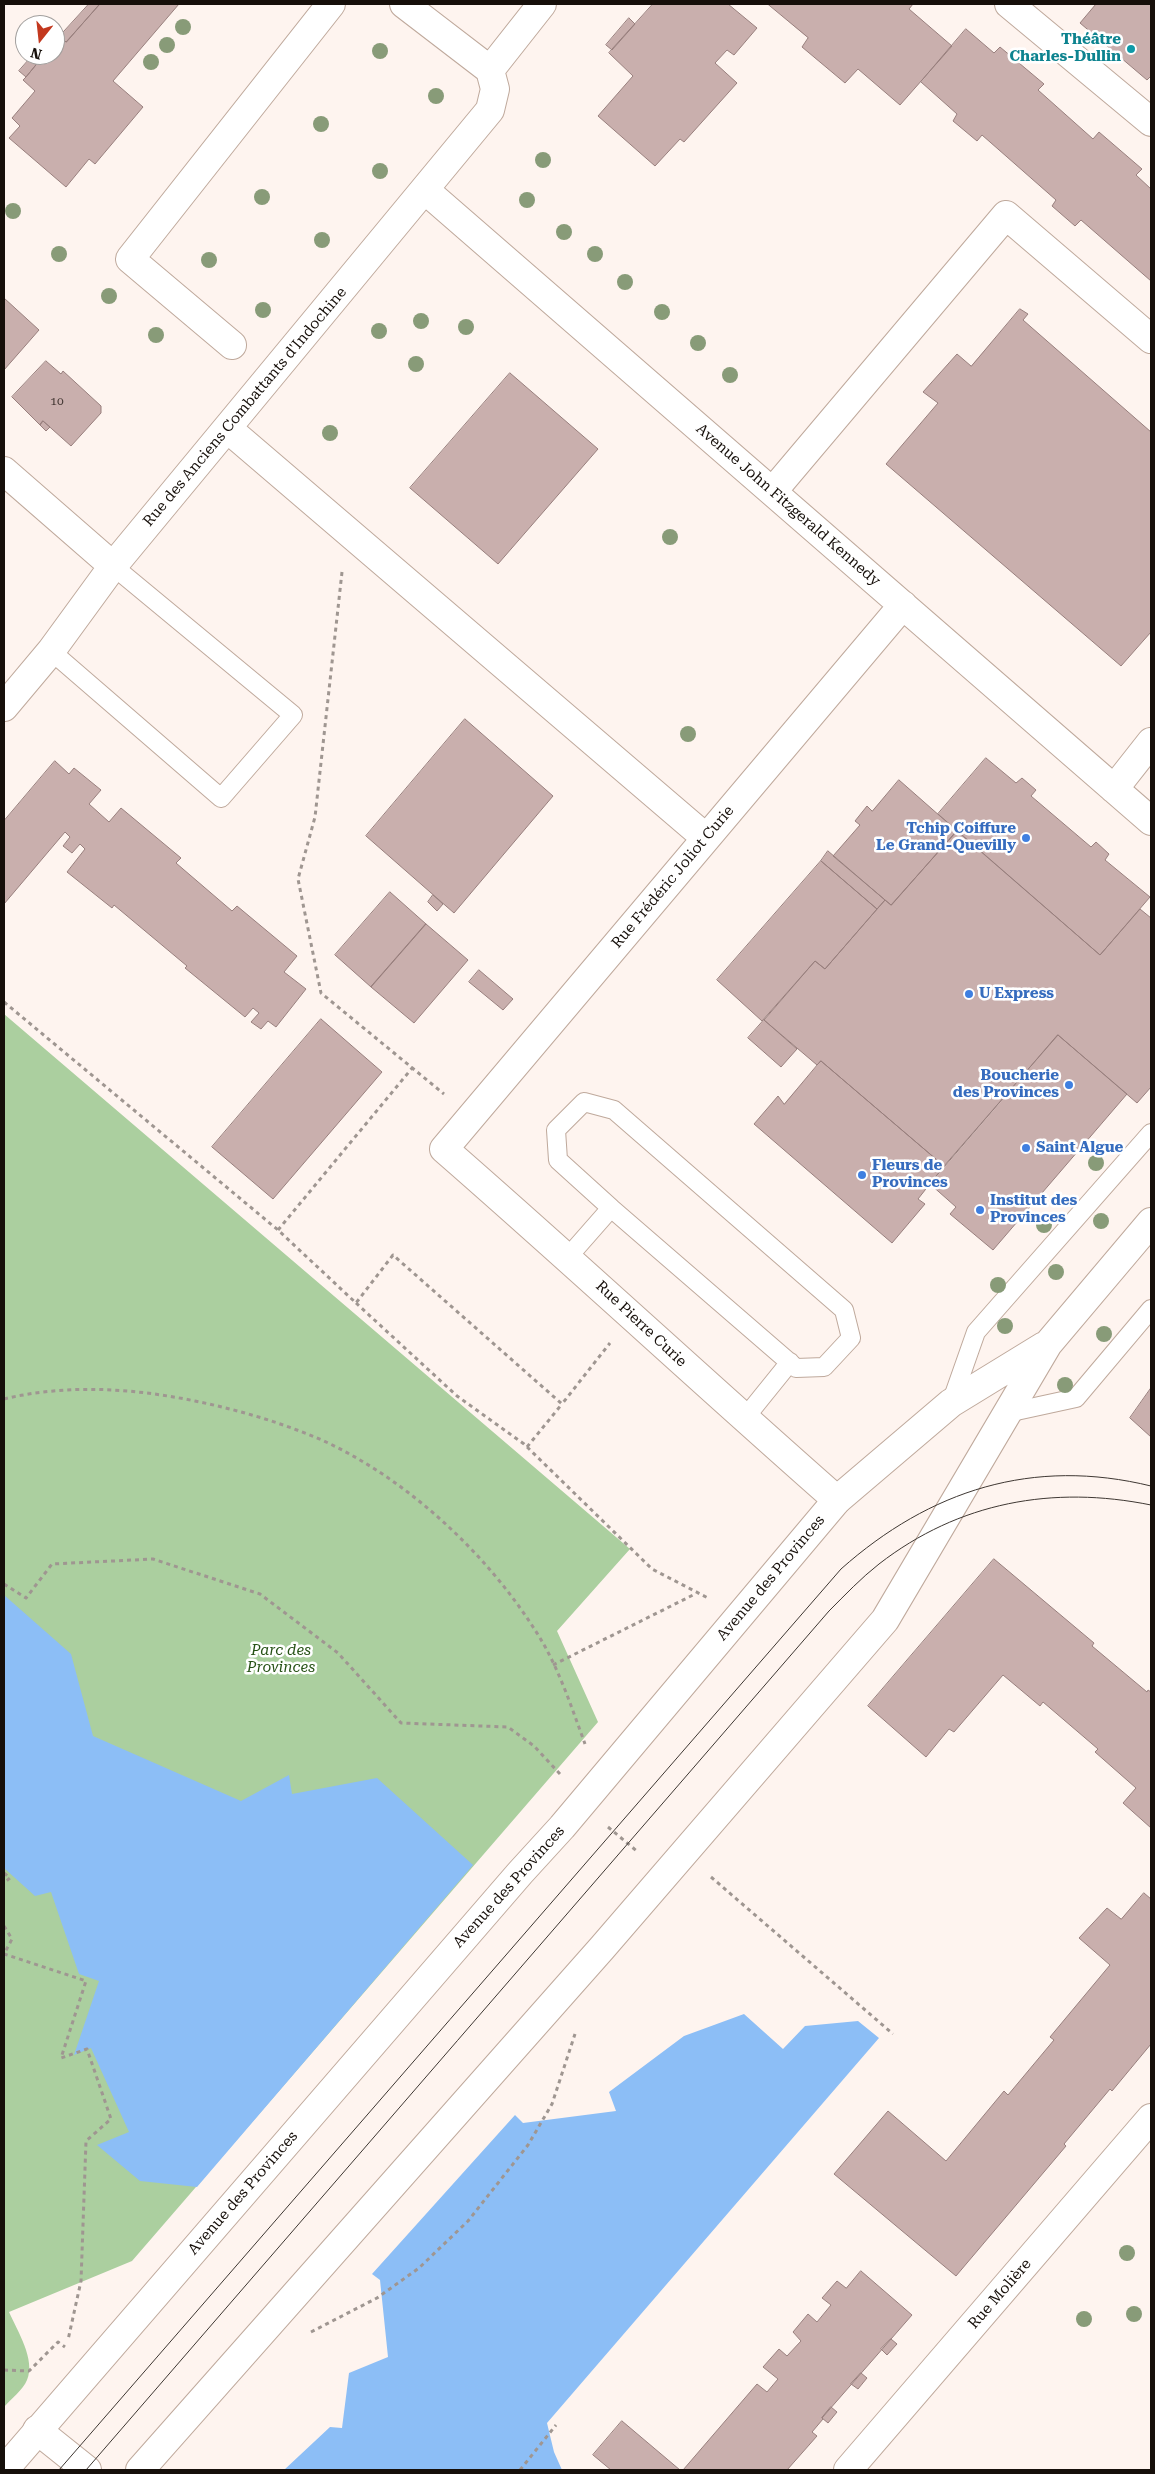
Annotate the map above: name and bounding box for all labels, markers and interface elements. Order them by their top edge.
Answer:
north arrow [15,15,65,65]
place label: Théâtre Charles-Dullin [1009,31,1121,66]
marker: Théâtre Charles-Dullin [1125,43,1137,55]
text: N [29,44,44,63]
street label: Rue des Anciens Combattants d'Indochine [139,284,351,530]
house number: 10 [50,394,64,408]
street label: Avenue John Fitzgerald Kennedy [692,420,884,590]
street label: Rue Frédéric Joliot Curie [608,802,738,952]
place label: Tchip Coiffure Le Grand-Quevilly [876,820,1016,855]
marker: Tchip Coiffure Le Grand-Quevilly [1020,832,1032,844]
place label: U Express [979,985,1054,1003]
marker: U Express [963,988,975,1000]
place label: Boucherie des Provinces [953,1067,1059,1102]
marker: Boucherie des Provinces [1063,1079,1075,1091]
place label: Saint Algue [1036,1139,1123,1157]
marker: Saint Algue [1020,1142,1032,1154]
place label: Fleurs de Provinces [872,1157,948,1192]
marker: Fleurs de Provinces [856,1169,868,1181]
place label: Institut des Provinces [990,1192,1077,1227]
marker: Institut des Provinces [974,1204,986,1216]
street label: Rue Pierre Curie [592,1277,690,1371]
street label: Avenue des Provinces [713,1512,829,1644]
park label: Parc des Provinces [247,1642,315,1677]
street label: Avenue des Provinces [450,1822,568,1952]
street label: Avenue des Provinces [184,2128,302,2258]
street label: Rue Molière [965,2255,1035,2333]

